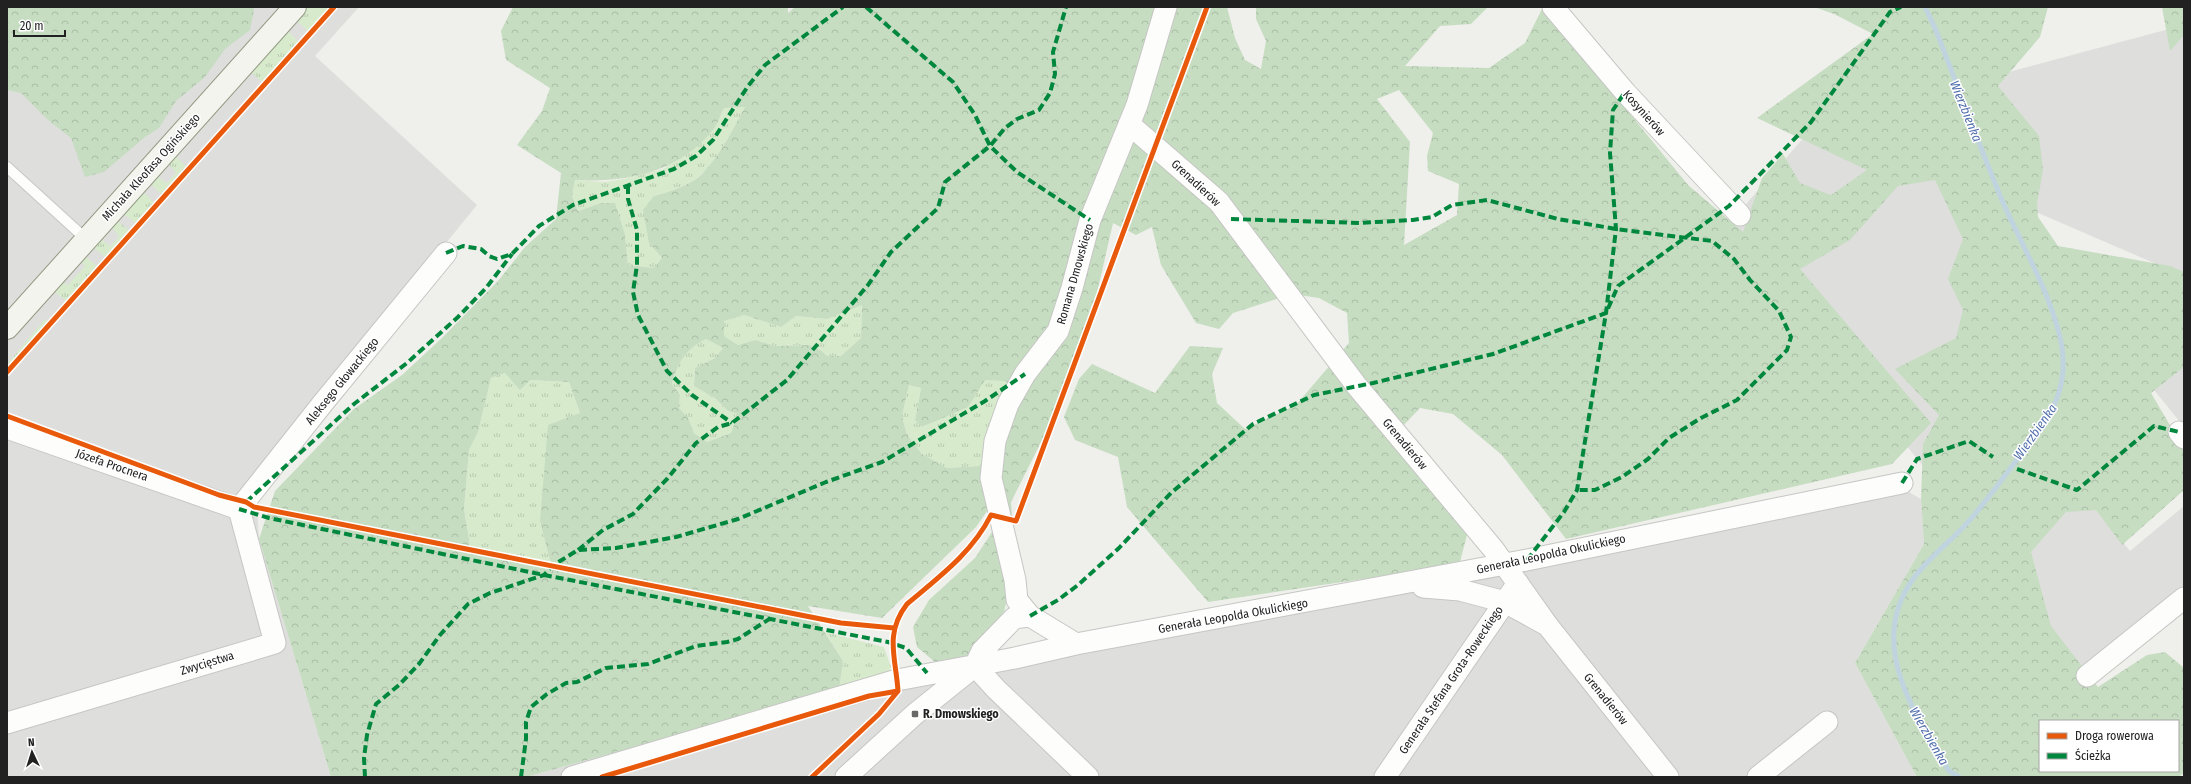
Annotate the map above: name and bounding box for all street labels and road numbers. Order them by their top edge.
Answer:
street label: Kosynierów [1620,87,1668,139]
street label: Michała Kleofasa Ogińskiego [99,110,203,224]
street label: Grenadierów [1168,157,1224,209]
street label: Romana Dmowskiego [1054,222,1096,326]
street label: Aleksego Głowackiego [303,335,381,427]
street label: Grenadierów [1380,416,1430,472]
street label: Józefa Procnera [74,446,150,484]
street label: Generała Leopolda Okulickiego [1475,531,1627,577]
street label: Generała Leopolda Okulickiego [1157,596,1309,636]
street label: Generała Stefana Grota-Roweckiego [1396,603,1506,757]
street label: Zwycięstwa [178,648,236,678]
street label: Grenadierów [1581,670,1631,728]

